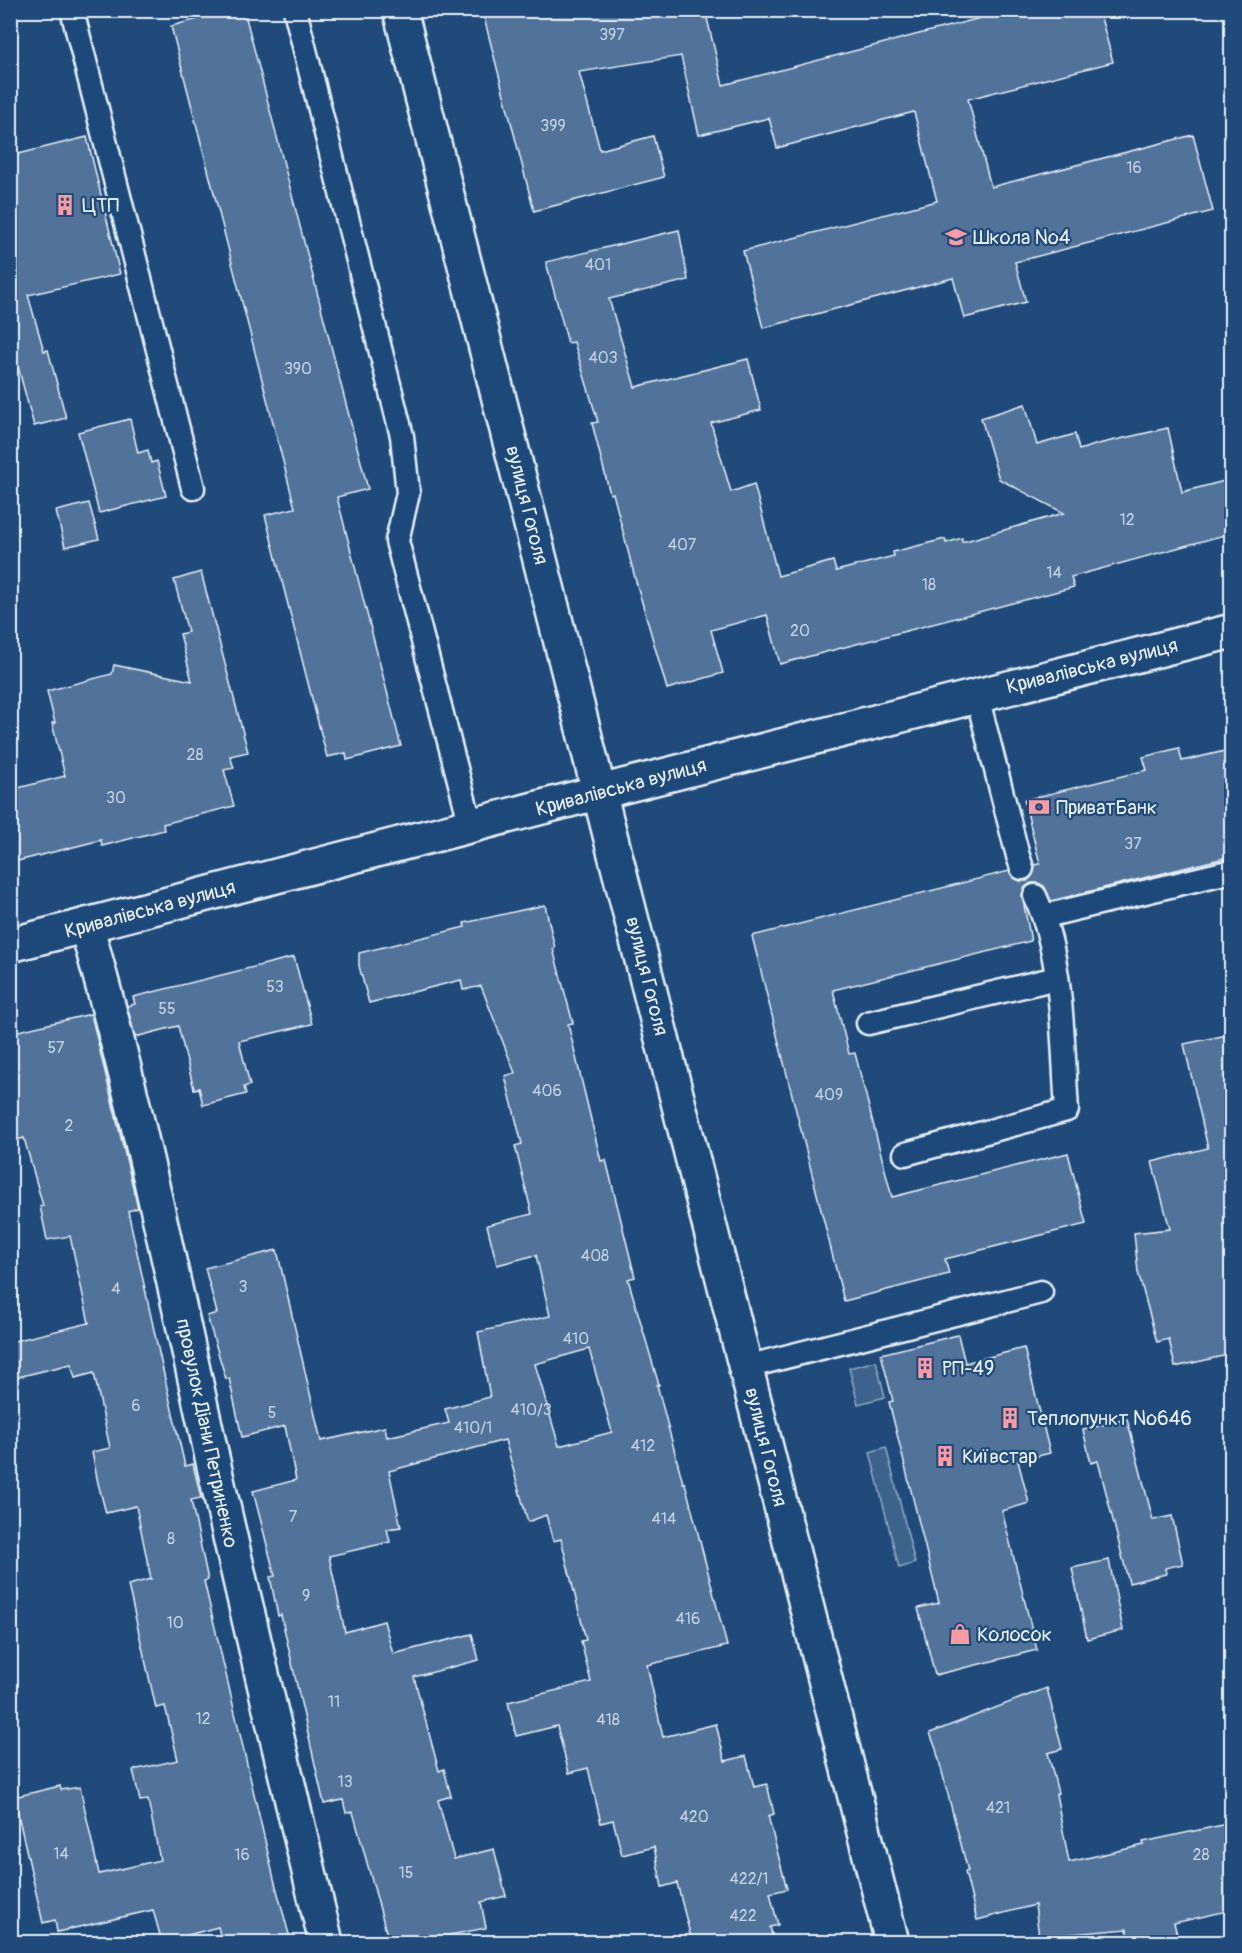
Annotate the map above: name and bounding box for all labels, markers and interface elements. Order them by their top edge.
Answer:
house number: 397 [599,25,625,45]
house number: 399 [540,116,566,136]
house number: 16 [1126,158,1142,178]
building icon: ЦТП [53,193,77,217]
place label: ЦТП [82,193,119,218]
school or university icon: Школа №4 [944,225,968,249]
place label: Школа №4 [973,225,1071,250]
house number: 401 [585,255,611,275]
house number: 403 [588,348,618,368]
house number: 390 [284,359,312,379]
street label: вулиця Гоголя [500,443,554,567]
house number: 12 [1119,510,1135,530]
house number: 407 [668,535,697,555]
house number: 14 [1046,563,1062,583]
house number: 18 [922,575,936,595]
house number: 20 [790,621,810,641]
street label: Кривалівська вулиця [1004,633,1180,699]
house number: 28 [186,745,204,765]
street label: Кривалівська вулиця [533,752,709,822]
house number: 30 [106,788,126,808]
bank icon: ПриватБанк [1027,795,1051,819]
place label: ПриватБанк [1056,795,1157,820]
house number: 37 [1124,834,1142,854]
street label: Кривалівська вулиця [62,874,238,944]
street label: вулиця Гоголя [620,914,674,1038]
house number: 53 [266,977,284,997]
house number: 55 [158,999,176,1019]
house number: 57 [47,1038,65,1058]
house number: 406 [532,1081,562,1101]
house number: 409 [815,1085,843,1105]
house number: 2 [65,1116,74,1136]
house number: 408 [581,1246,609,1266]
house number: 3 [239,1277,248,1297]
house number: 4 [111,1279,121,1299]
street label: провулок Діани Петриненко [170,1316,244,1550]
house number: 410 [563,1329,589,1349]
building icon: РП-49 [913,1356,937,1380]
place label: РП-49 [942,1356,994,1381]
street label: вулиця Гоголя [739,1385,793,1509]
house number: 6 [131,1396,141,1416]
house number: 410/3 [510,1400,552,1420]
house number: 5 [268,1403,276,1423]
building icon: Теплопункт №646 [998,1406,1022,1430]
place label: Теплопункт №646 [1027,1406,1192,1431]
house number: 410/1 [454,1418,492,1438]
house number: 412 [631,1436,655,1456]
building icon: Київстар [933,1444,957,1468]
place label: Київстар [962,1444,1038,1469]
house number: 7 [289,1507,298,1527]
house number: 414 [652,1509,676,1529]
house number: 8 [167,1529,175,1549]
house number: 9 [302,1586,310,1606]
house number: 416 [676,1609,700,1629]
house number: 10 [166,1613,184,1633]
shop icon: Колосок [948,1622,972,1646]
place label: Колосок [977,1622,1052,1647]
house number: 11 [328,1692,340,1712]
house number: 12 [195,1709,211,1729]
house number: 418 [596,1710,620,1730]
house number: 13 [337,1772,353,1792]
house number: 421 [986,1798,1010,1818]
house number: 420 [679,1807,709,1827]
house number: 14 [53,1844,69,1864]
house number: 16 [234,1845,250,1865]
house number: 28 [1192,1845,1210,1865]
house number: 15 [399,1863,413,1883]
house number: 422/1 [729,1869,769,1889]
house number: 422 [729,1906,757,1926]

